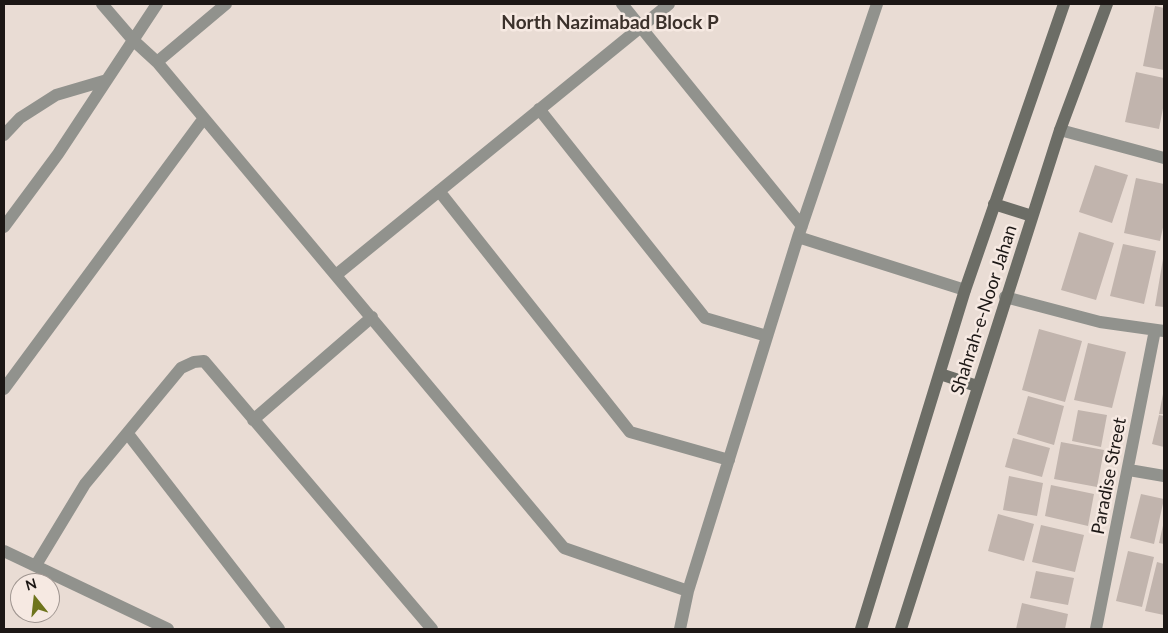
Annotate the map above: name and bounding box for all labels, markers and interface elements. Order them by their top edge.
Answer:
district label: North Nazimabad Block P [501,12,719,34]
street label: Shahrah-e-Noor Jahan [946,222,1022,398]
street label: Paradise Street [1087,416,1131,536]
north arrow [10,573,60,623]
text: N [23,574,39,594]

